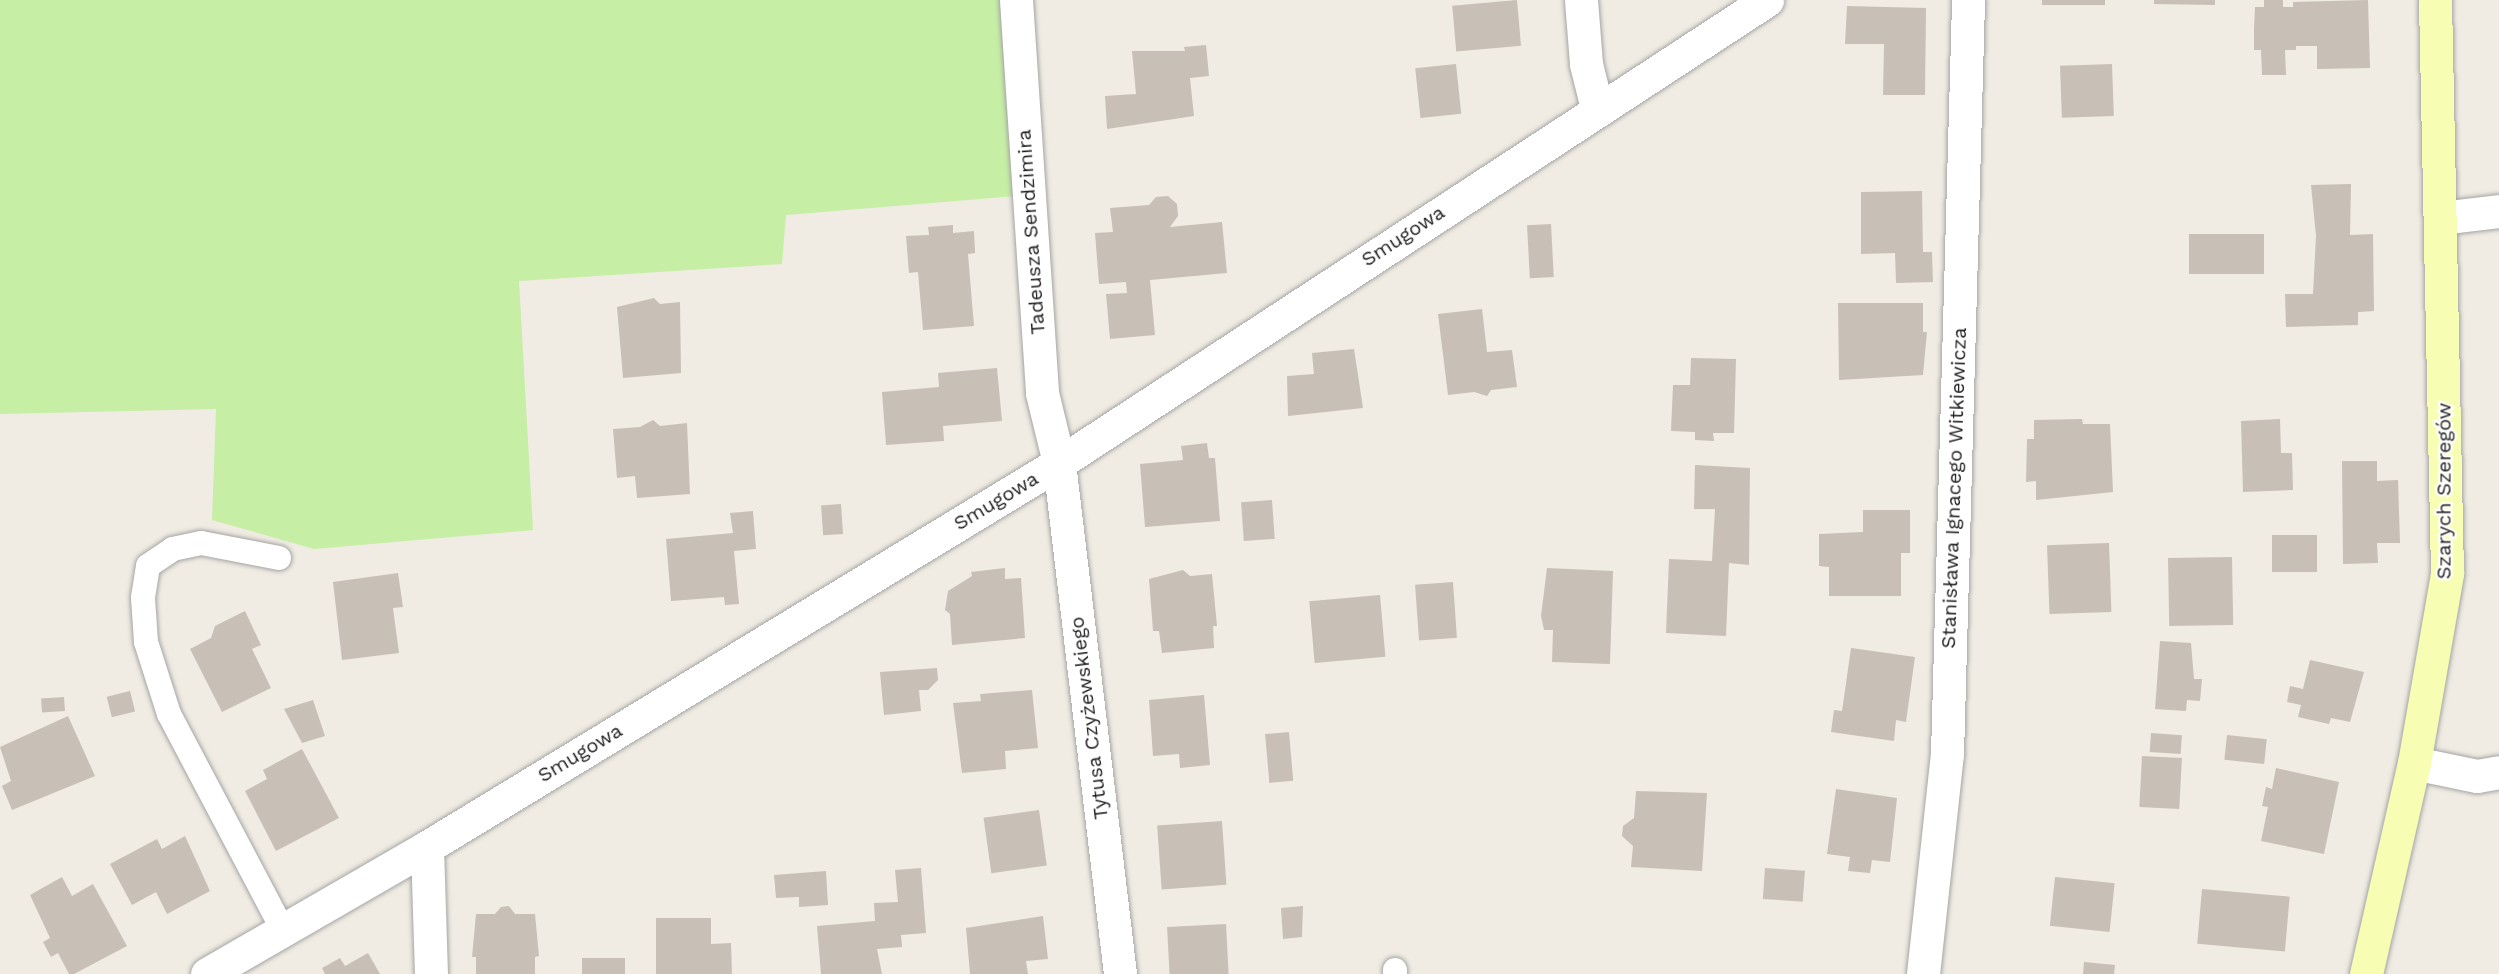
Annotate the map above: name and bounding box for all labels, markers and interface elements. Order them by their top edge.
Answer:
street label: Tadeusza Sendzimira [1012,128,1050,336]
street label: Smugowa [1357,200,1449,272]
street label: Stanisława Ignacego Witkiewicza [1936,327,1972,649]
street label: Szarych Szeregów [2432,403,2456,579]
street label: Smugowa [949,466,1043,536]
street label: Tytusa Czyżewskiego [1065,615,1113,821]
street label: Smugowa [533,718,627,788]

